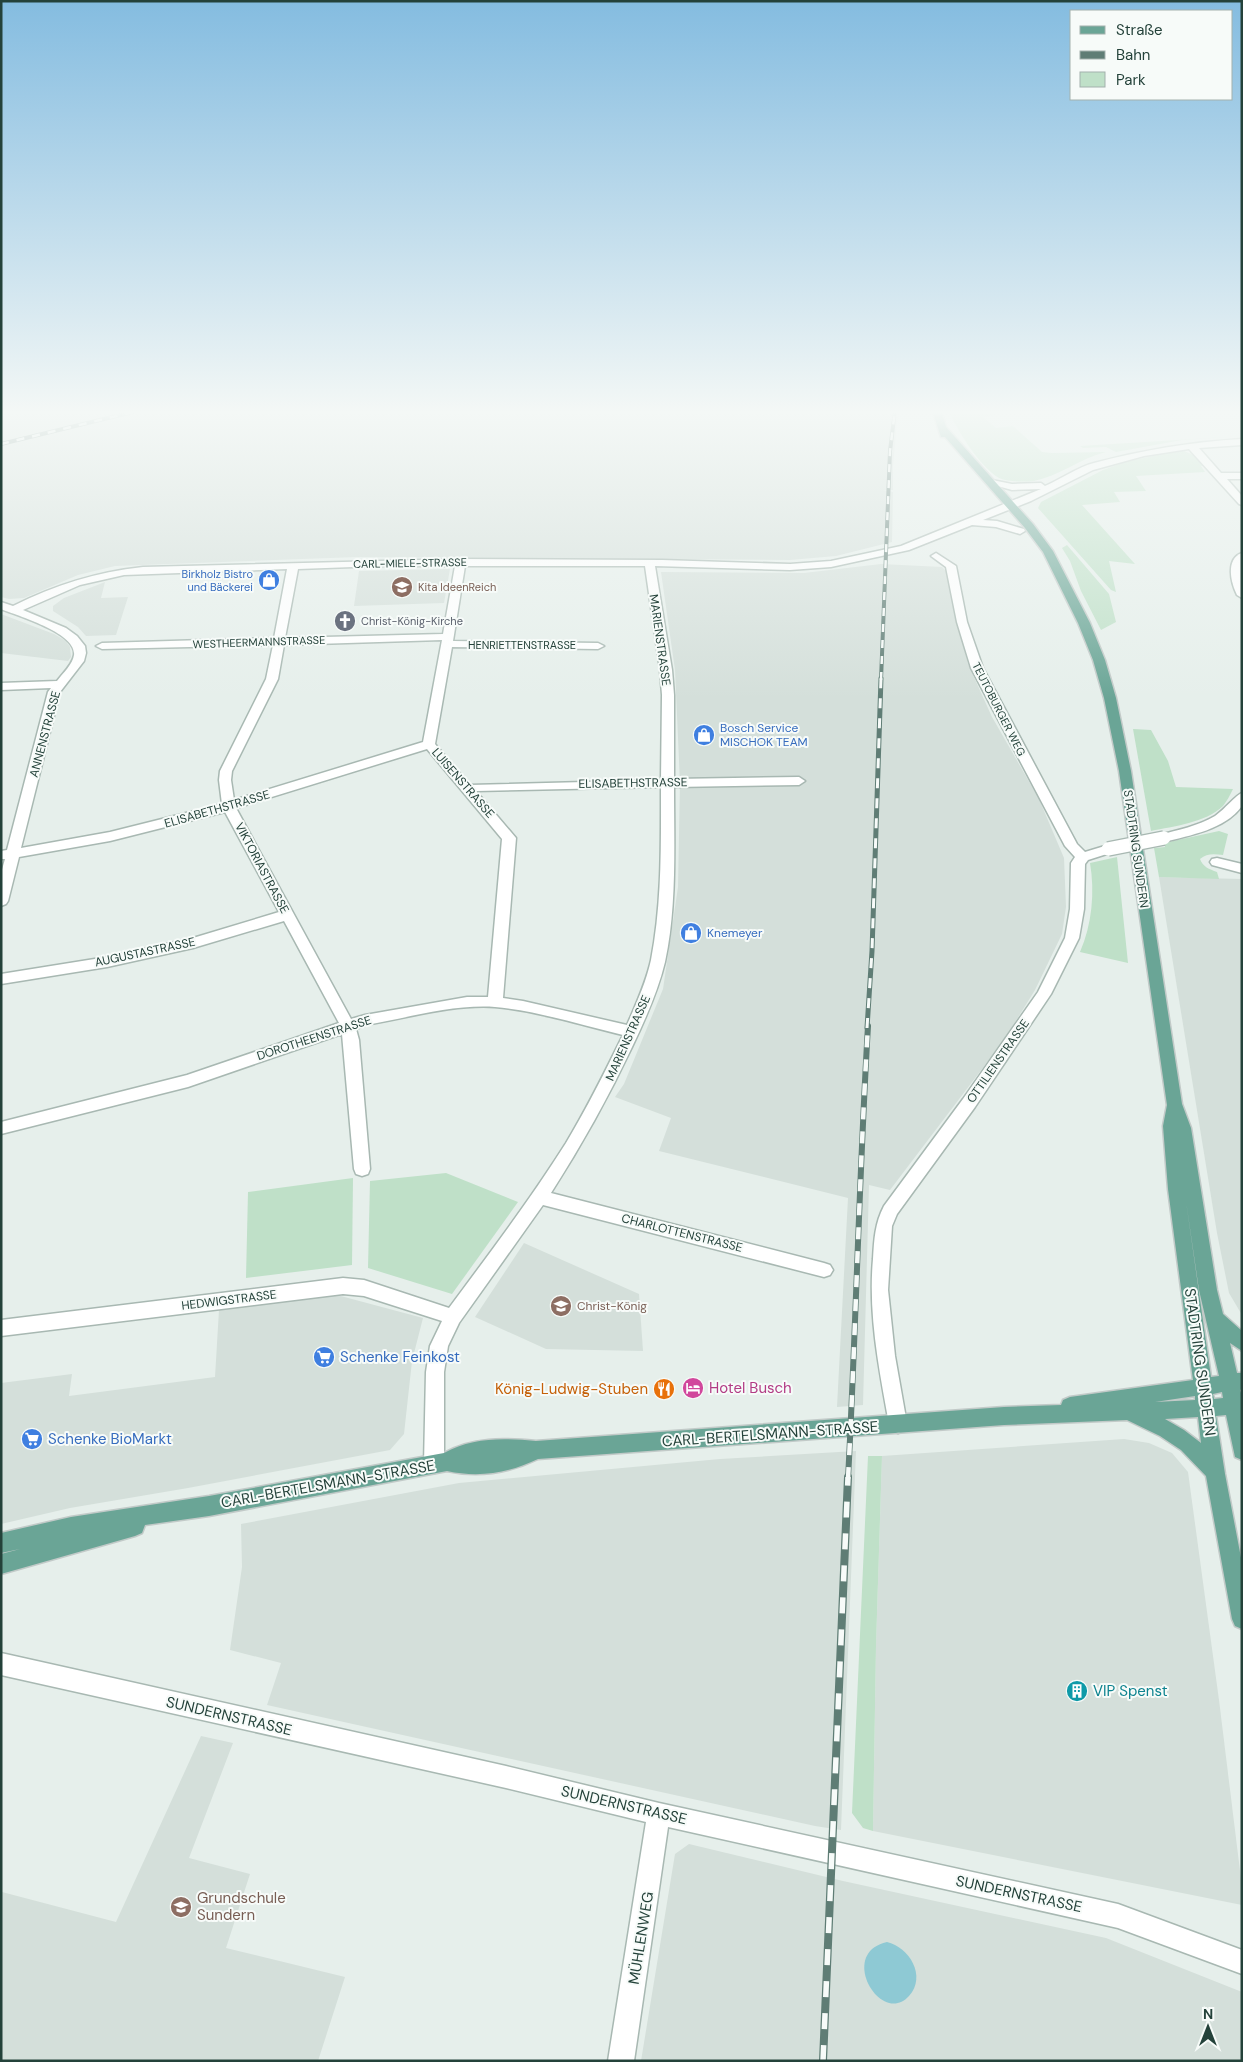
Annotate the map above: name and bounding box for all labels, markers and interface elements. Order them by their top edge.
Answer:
legend [1070,10,1233,100]
text: Straße [1116,20,1163,40]
text: Bahn [1116,45,1150,65]
text: Park [1116,70,1146,90]
street label: CARL-MIELE-STRASSE [353,555,467,571]
place label: Birkholz Bistro und Bäckerei [182,567,253,594]
shop icon: Birkholz Bistro und Bäckerei [257,568,281,592]
school or university icon: Kita IdeenReich [390,575,414,599]
place label: Kita IdeenReich [418,580,496,594]
street label: MARIENSTRASSE [646,593,674,687]
church icon: Christ-König-Kirche [333,609,357,633]
place label: Christ-König-Kirche [361,614,463,628]
street label: WESTHEERMANNSTRASSE [192,633,326,651]
street label: HENRIETTENSTRASSE [468,638,576,652]
street label: TEUTOBURGER WEG [969,660,1029,758]
street label: ANNENSTRASSE [26,689,64,779]
place label: Bosch Service MISCHOK TEAM [720,720,808,750]
shop icon: Bosch Service MISCHOK TEAM [692,723,716,747]
street label: LUISENSTRASSE [428,745,498,822]
street label: ELISABETHSTRASSE [578,774,688,792]
street label: ELISABETHSTRASSE [162,786,272,832]
street label: STADTRING SUNDERN [1120,789,1152,909]
street label: VIKTORIASTRASSE [231,820,293,916]
shop icon: Knemeyer [679,921,703,945]
place label: Knemeyer [707,925,763,941]
street label: AUGUSTASTRASSE [93,934,197,970]
street label: MARIENSTRASSE [602,992,654,1083]
street label: DOROTHEENSTRASSE [255,1012,374,1064]
street label: OTTILIENSTRASSE [963,1016,1033,1106]
street label: CHARLOTTENSTRASSE [620,1210,744,1256]
street label: HEDWIGSTRASSE [181,1286,278,1314]
street label: STADTRING SUNDERN [1180,1287,1220,1437]
school or university icon: Christ-König [549,1294,573,1318]
place label: Christ-König [577,1298,647,1314]
supermarket icon: Schenke Feinkost [312,1345,336,1369]
place label: Schenke Feinkost [340,1347,460,1367]
hotel icon: Hotel Busch [681,1376,705,1400]
restaurant icon: König-Ludwig-Stuben [652,1377,676,1401]
place label: Hotel Busch [709,1378,792,1398]
place label: König-Ludwig-Stuben [495,1379,648,1399]
street label: CARL-BERTELSMANN-STRASSE [661,1416,879,1452]
supermarket icon: Schenke BioMarkt [20,1427,44,1451]
place label: Schenke BioMarkt [48,1429,172,1449]
street label: CARL-BERTELSMANN-STRASSE [219,1455,437,1513]
building icon: VIP Spenst [1065,1679,1089,1703]
place label: VIP Spenst [1093,1681,1168,1701]
street label: SUNDERNSTRASSE [164,1692,294,1740]
street label: SUNDERNSTRASSE [559,1781,689,1829]
street label: SUNDERNSTRASSE [954,1871,1084,1917]
place label: Grundschule Sundern [197,1888,286,1925]
street label: MÜHLENWEG [624,1890,658,1986]
school or university icon: Grundschule Sundern [169,1895,193,1919]
north arrow [1183,2002,1233,2052]
text: N [1203,2005,1213,2023]

